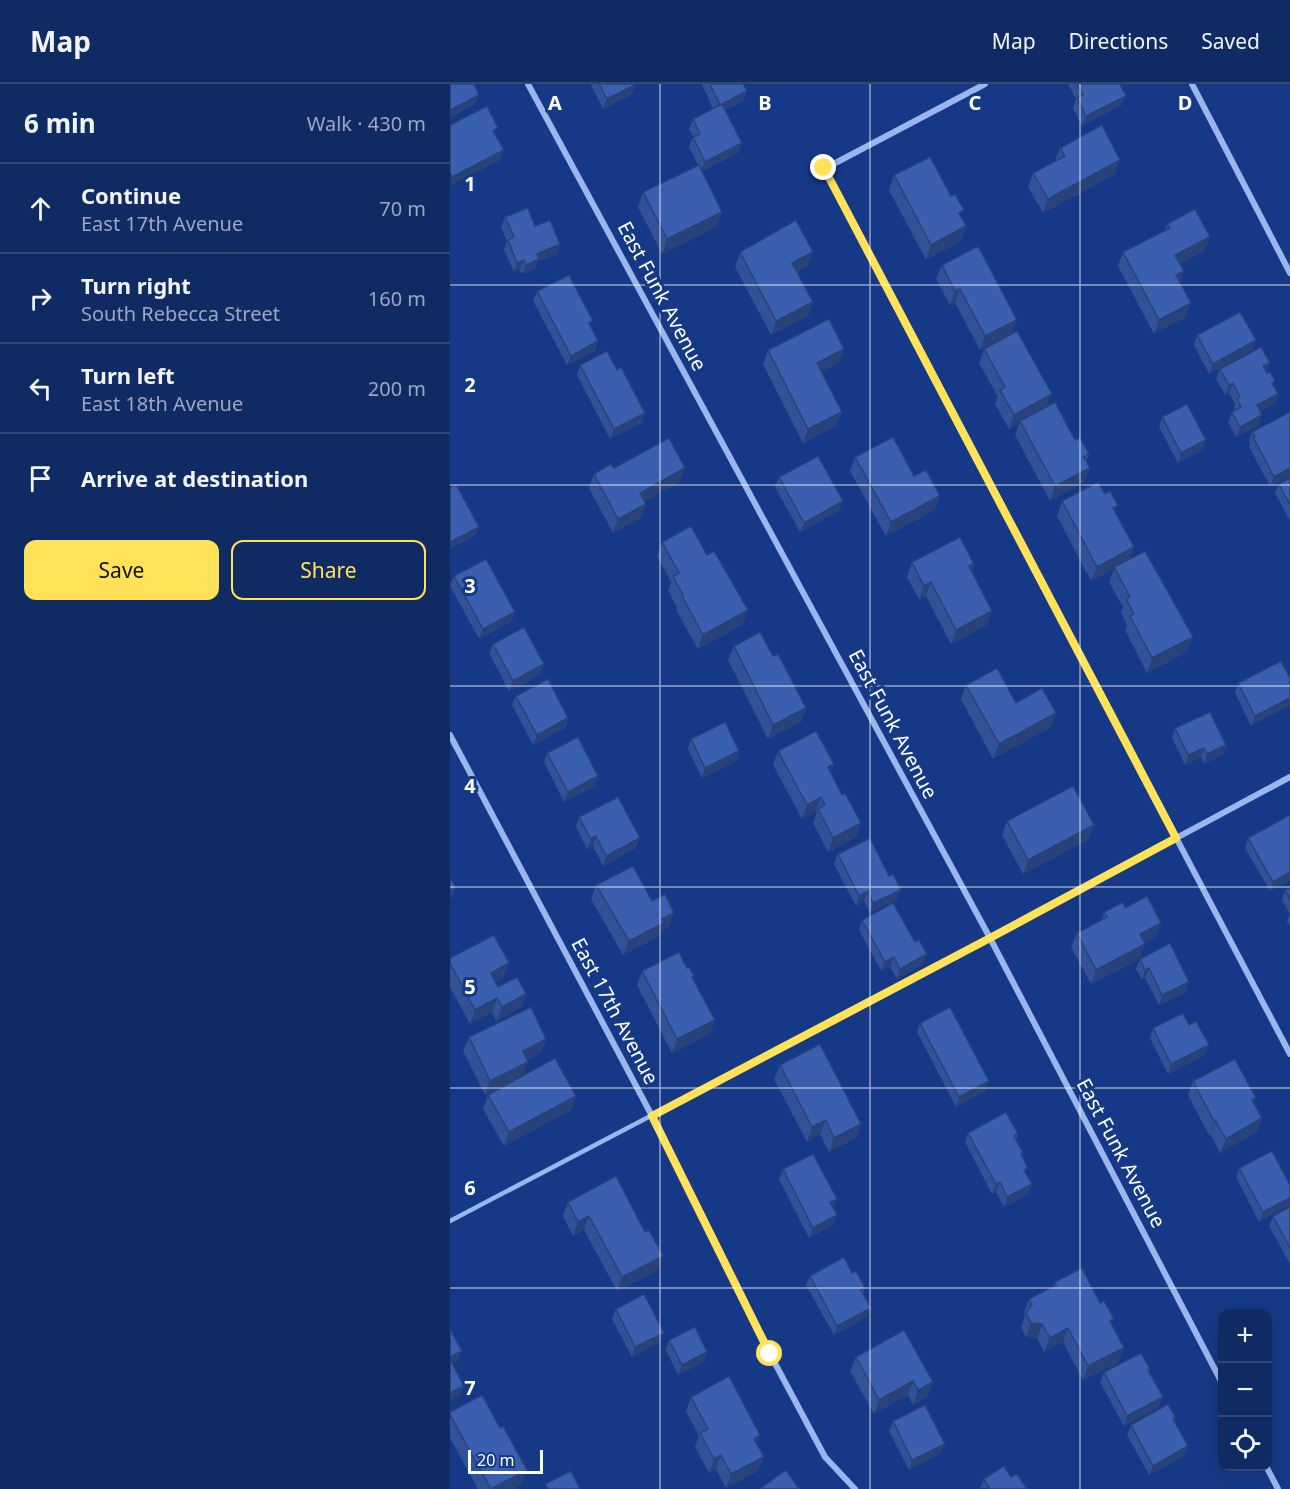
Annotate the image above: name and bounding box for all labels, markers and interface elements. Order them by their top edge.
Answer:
text: Map [30,22,91,60]
text: Map [992,27,1036,55]
text: Directions [1069,27,1168,55]
text: Saved [1201,27,1260,55]
text: A [548,89,562,116]
text: B [758,89,772,116]
text: C [969,89,982,116]
text: D [1178,89,1192,116]
text: 6 min [24,105,96,141]
text: Walk · 430 m [307,110,426,137]
route end [810,154,836,180]
text: 1 [464,170,476,197]
text: Continue [81,180,181,210]
icon: ahead [24,192,57,225]
text: 70 m [379,195,426,222]
text: East 17th Avenue [81,210,243,237]
street label: East Funk Avenue [612,216,713,375]
text: Turn right [81,270,191,300]
icon: right [24,282,57,315]
text: 160 m [368,285,426,312]
text: South Rebecca Street [81,300,280,327]
text: Turn left [81,360,175,390]
text: 2 [464,371,476,398]
icon: left [24,372,57,405]
text: 200 m [368,375,426,402]
text: East 18th Avenue [81,390,243,417]
icon: arrive [24,462,57,495]
text: Arrive at destination [81,463,308,493]
button: Save [24,540,219,600]
button: Share [231,540,426,600]
text: 3 [464,572,476,599]
street label: East Funk Avenue [843,644,944,803]
text: 4 [464,772,476,799]
street label: East 17th Avenue [565,933,665,1089]
text: 5 [464,973,476,1000]
street label: East Funk Avenue [1071,1073,1172,1232]
text: 6 [464,1174,476,1201]
map controls [1218,1309,1272,1471]
button: + [1218,1309,1272,1363]
route start [756,1340,782,1366]
button: − [1218,1363,1272,1417]
text: 7 [464,1374,476,1401]
button: locate [1218,1417,1272,1471]
scale bar [468,1447,543,1474]
text: 20 m [477,1449,514,1471]

